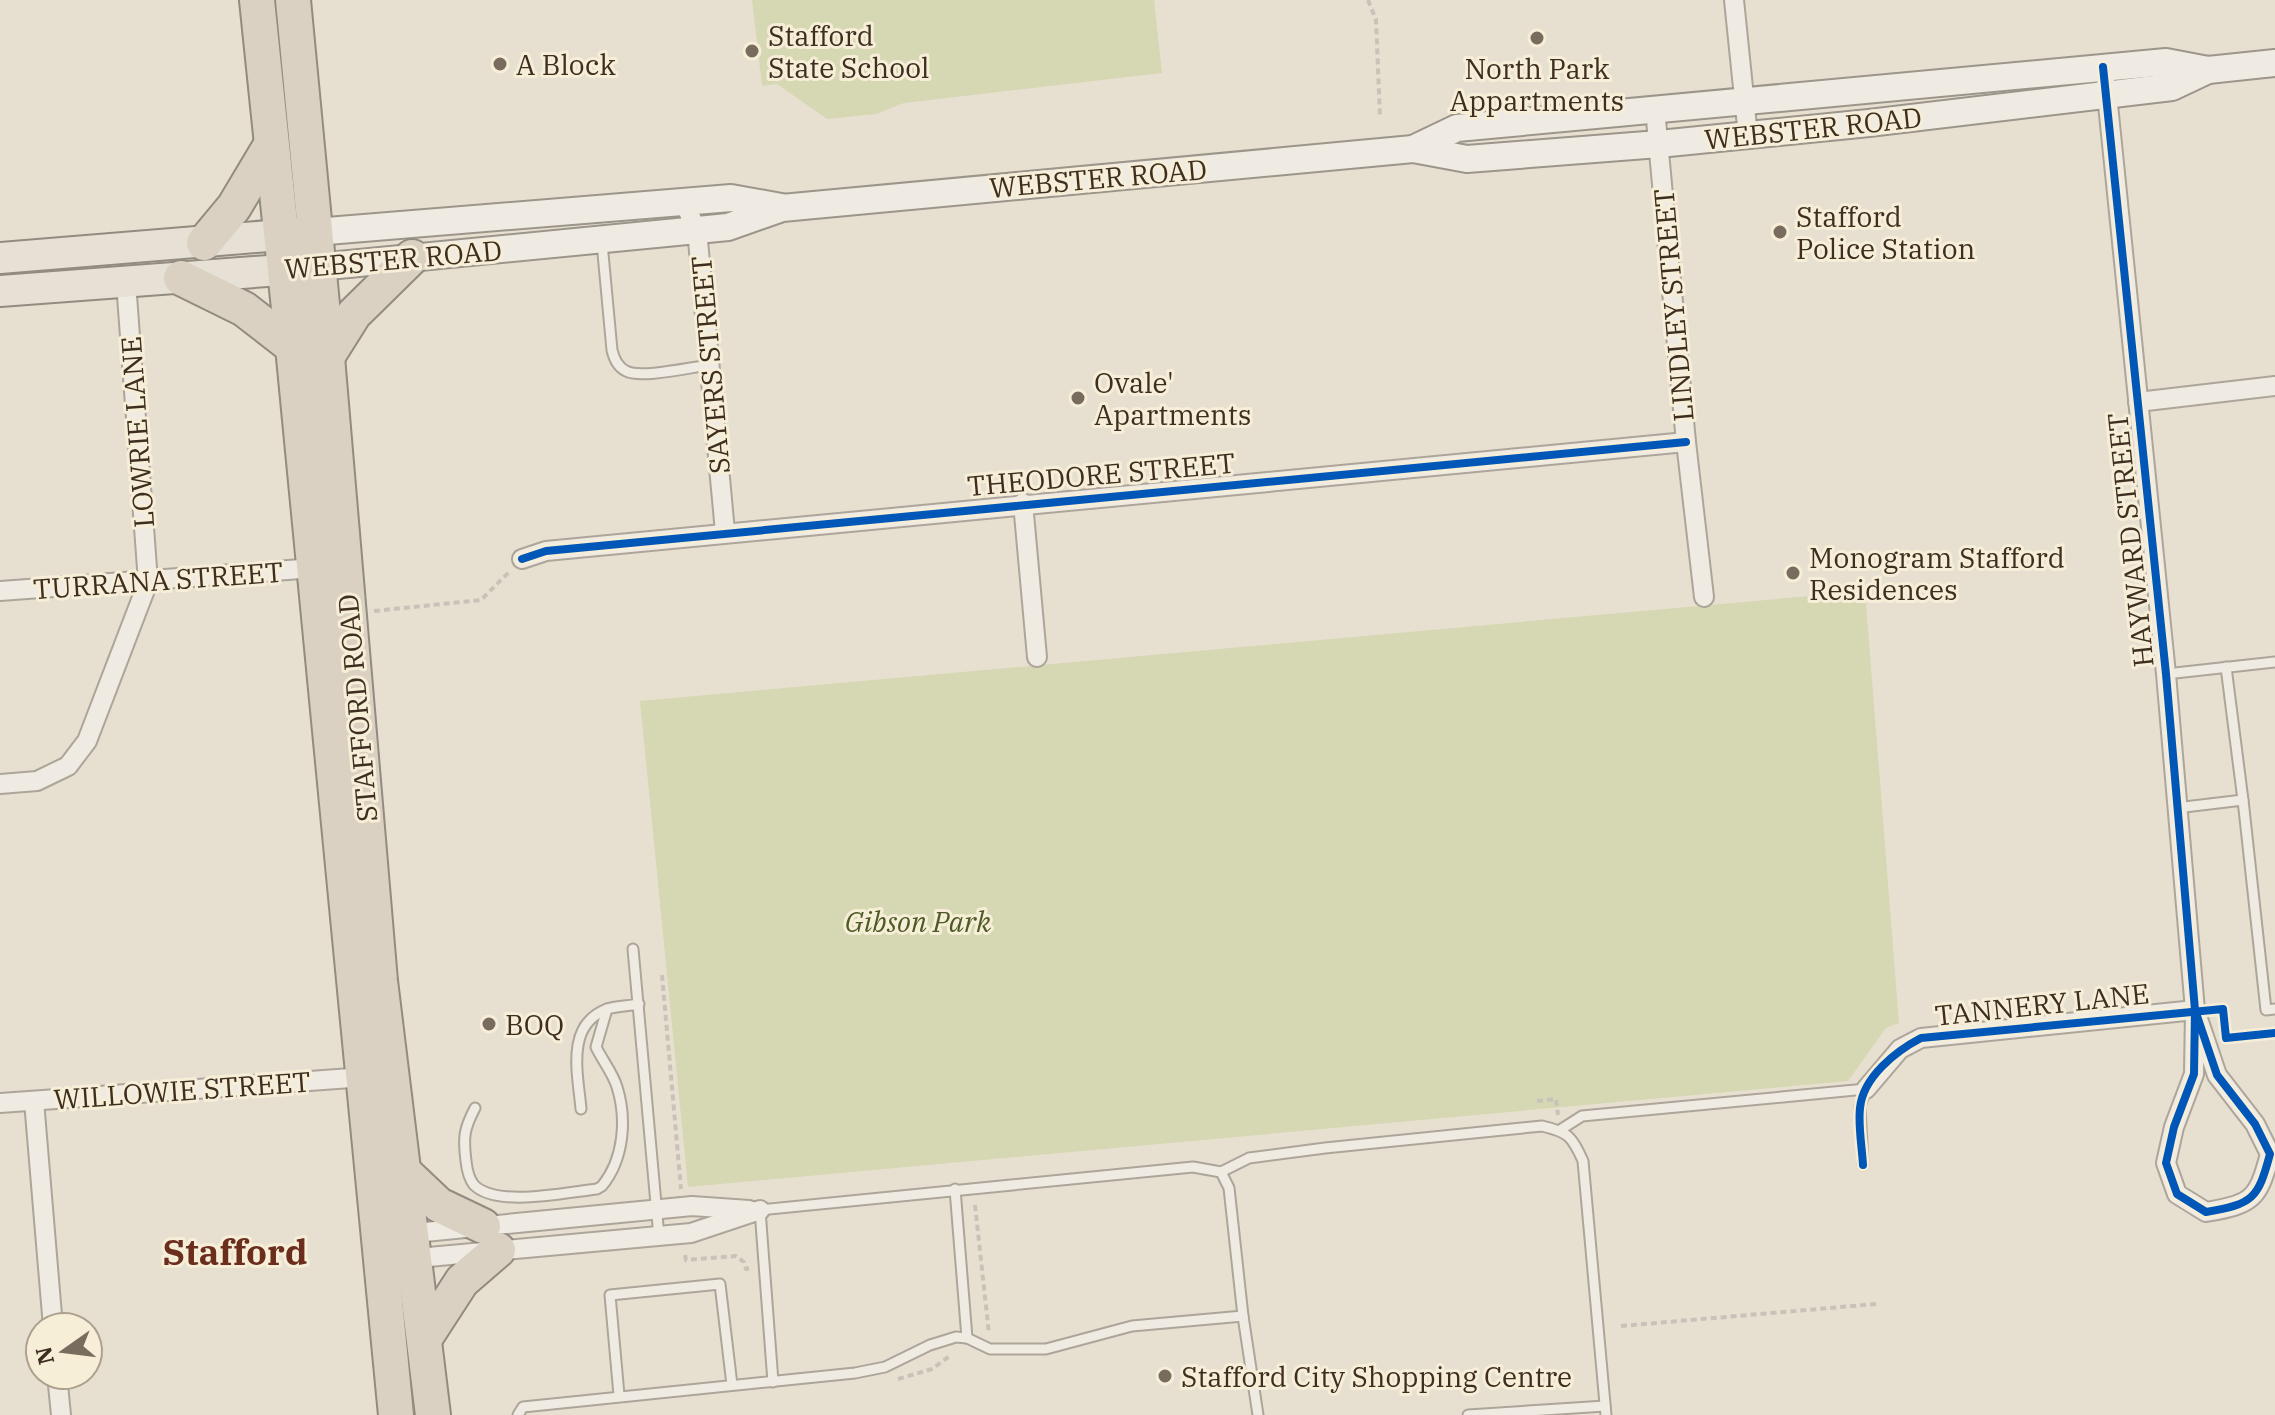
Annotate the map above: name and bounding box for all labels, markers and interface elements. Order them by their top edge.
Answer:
place label: Stafford State School [768,17,929,86]
marker: North Park Appartments [1528,29,1546,47]
marker: Stafford State School [743,42,761,60]
place label: A Block [516,46,616,83]
place label: North Park Appartments [1450,50,1624,119]
marker: A Block [491,55,509,73]
street label: WEBSTER ROAD [1703,98,1923,158]
street label: WEBSTER ROAD [988,150,1208,206]
street label: LINDLEY STREET [1644,187,1702,423]
place label: Stafford Police Station [1796,198,1975,267]
marker: Stafford Police Station [1771,223,1789,241]
street label: WEBSTER ROAD [283,231,503,287]
street label: SAYERS STREET [682,254,738,476]
street label: LOWRIE LANE [112,335,162,529]
place label: Ovale' Apartments [1094,364,1251,433]
marker: Ovale' Apartments [1069,389,1087,407]
street label: HAYWARD STREET [2098,411,2162,669]
street label: THEODORE STREET [965,444,1237,504]
place label: Monogram Stafford Residences [1809,539,2065,608]
street label: TURRANA STREET [32,553,284,607]
marker: Monogram Stafford Residences [1784,564,1802,582]
street label: STAFFORD ROAD [329,593,385,823]
park label: Gibson Park [845,903,991,940]
street label: TANNERY LANE [1933,974,2151,1034]
place label: BOQ [505,1006,564,1043]
marker: BOQ [480,1015,498,1033]
street label: WILLOWIE STREET [52,1063,312,1117]
district label: Stafford [163,1228,307,1275]
north arrow [24,1311,104,1391]
text: N [28,1344,60,1368]
place label: Stafford City Shopping Centre [1181,1358,1572,1395]
marker: Stafford City Shopping Centre [1156,1367,1174,1385]

